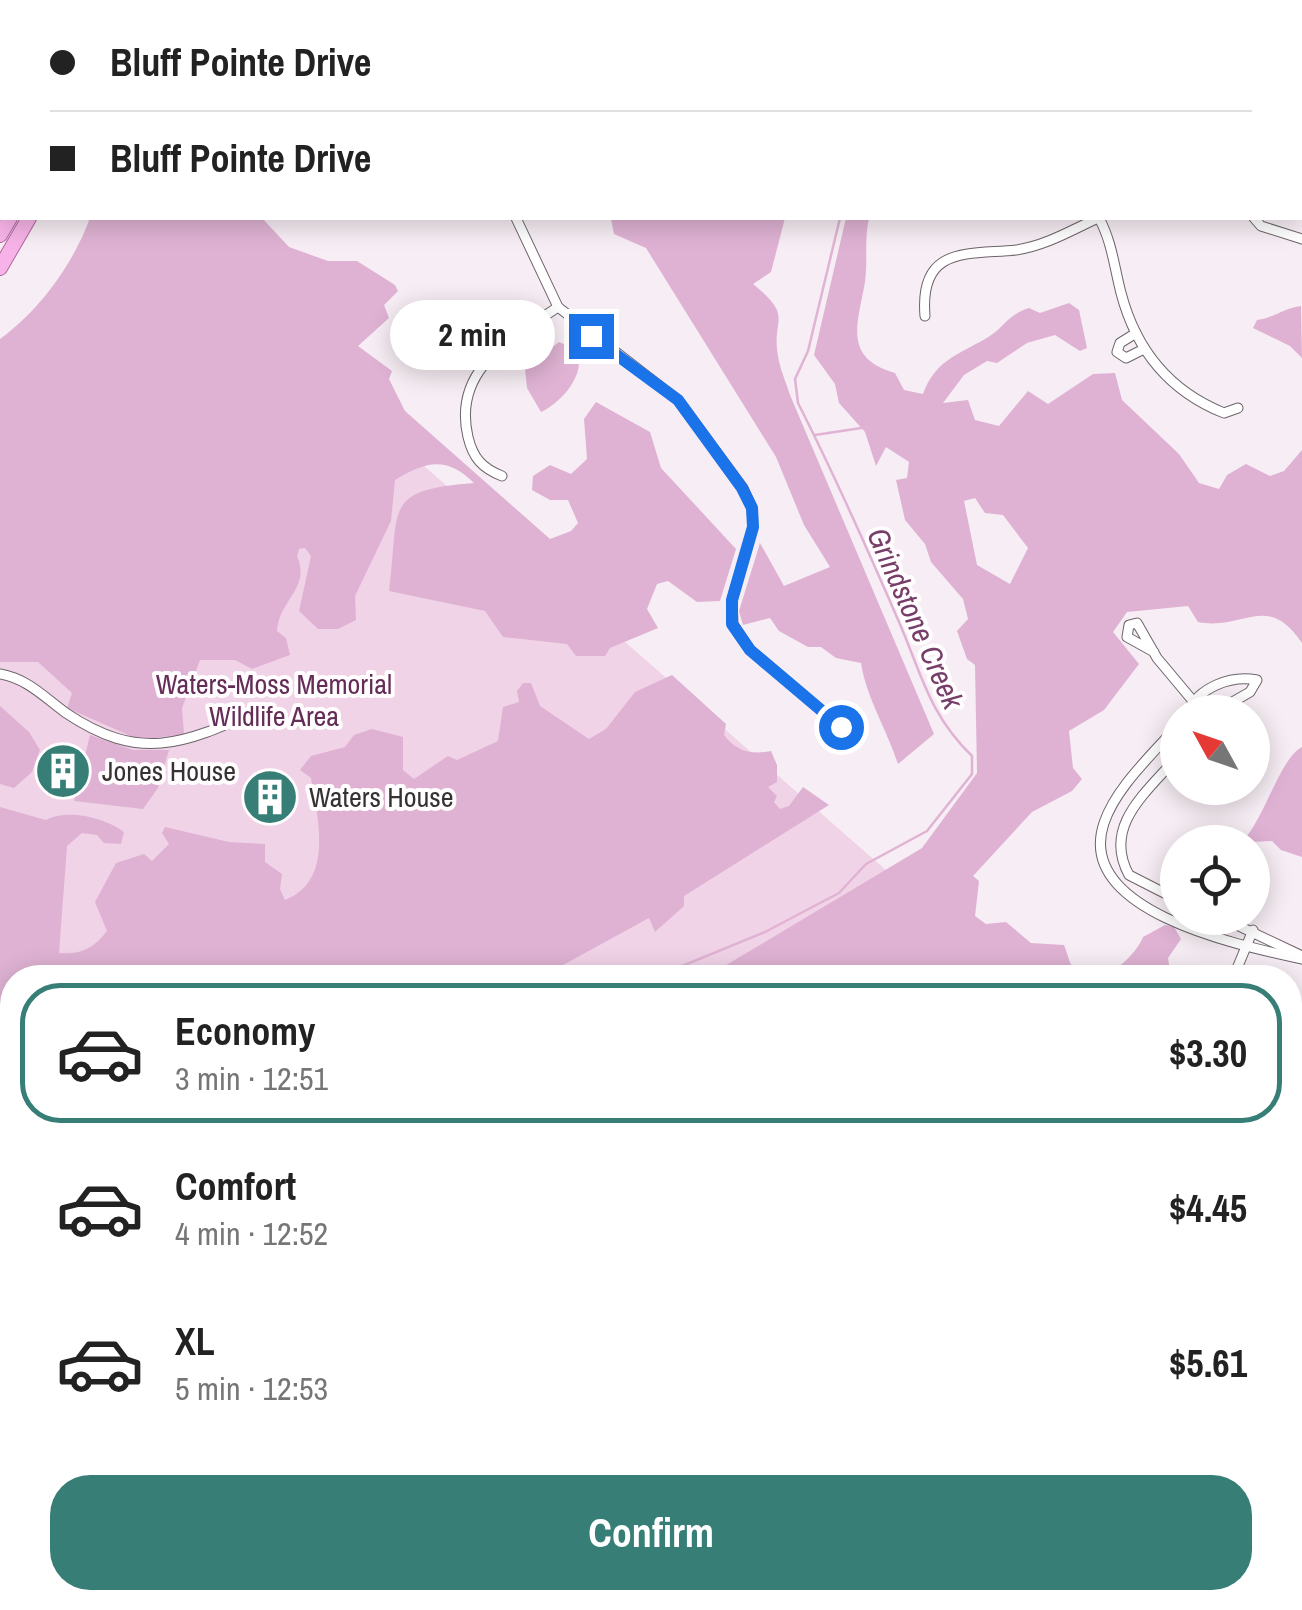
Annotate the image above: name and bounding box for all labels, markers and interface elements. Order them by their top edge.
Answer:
text: Bluff Pointe Drive [110,37,371,88]
text: Bluff Pointe Drive [110,133,371,184]
callout: 2 min [391,301,556,371]
text: 2 min [438,313,507,356]
route end [569,314,614,359]
water label: Grindstone Creek [858,521,974,716]
park label: Waters-Moss Memorial Wildlife Area [156,665,392,735]
north arrow [1160,695,1270,805]
map controls [1160,695,1270,935]
route start [819,705,864,750]
building icon: Jones House [33,741,93,801]
place label: Jones House [102,752,236,790]
building icon: Waters House [240,767,300,827]
place label: Waters House [309,778,454,816]
button: locate [1160,825,1270,935]
text: Economy [175,1006,315,1057]
icon: car [55,1008,145,1098]
text: $3.30 [1169,1028,1247,1079]
text: 3 min · 12:51 [175,1057,328,1100]
text: Comfort [175,1161,296,1212]
icon: car [55,1163,145,1253]
text: $4.45 [1169,1183,1247,1234]
text: 4 min · 12:52 [175,1212,328,1255]
text: XL [175,1316,215,1367]
icon: car [55,1318,145,1408]
text: $5.61 [1169,1338,1247,1389]
text: 5 min · 12:53 [175,1367,328,1410]
button: Confirm [50,1475,1252,1590]

